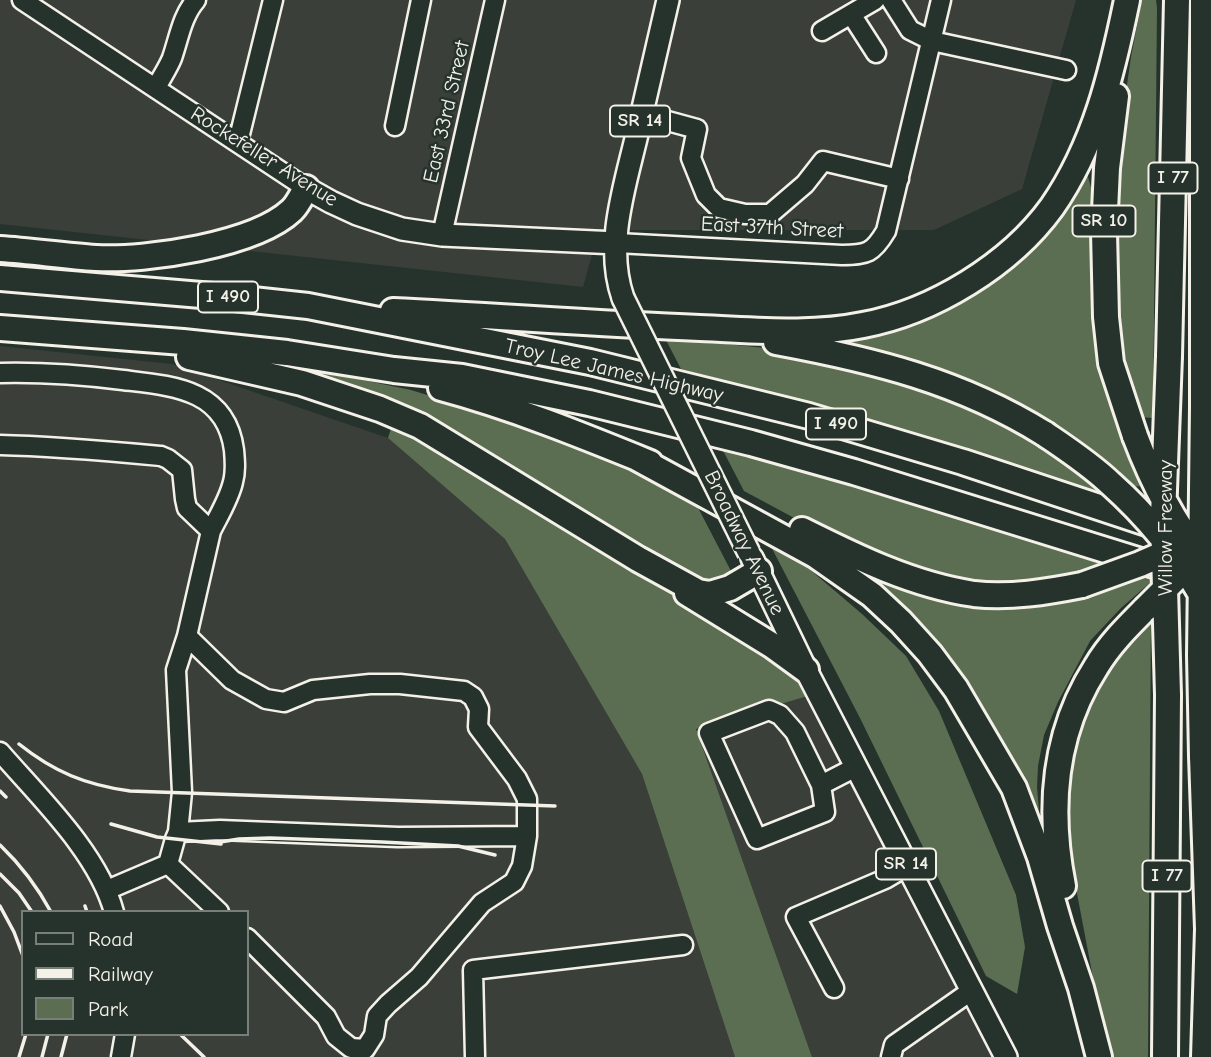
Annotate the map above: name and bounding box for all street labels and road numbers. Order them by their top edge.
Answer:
street label: East 33rd Street [418,39,476,185]
street label: Rockefeller Avenue [186,102,342,212]
road number: SR 14 [610,105,670,136]
road number: I 77 [1148,162,1198,194]
road number: SR 10 [1072,206,1136,236]
street label: East 37th Street [700,212,844,244]
road number: I 490 [198,282,258,312]
street label: Troy Lee James Highway [502,334,726,408]
road number: I 490 [806,408,866,440]
street label: Willow Freeway [1153,460,1179,596]
street label: Broadway Avenue [698,467,790,619]
road number: SR 14 [876,848,936,880]
road number: I 77 [1142,860,1192,891]

